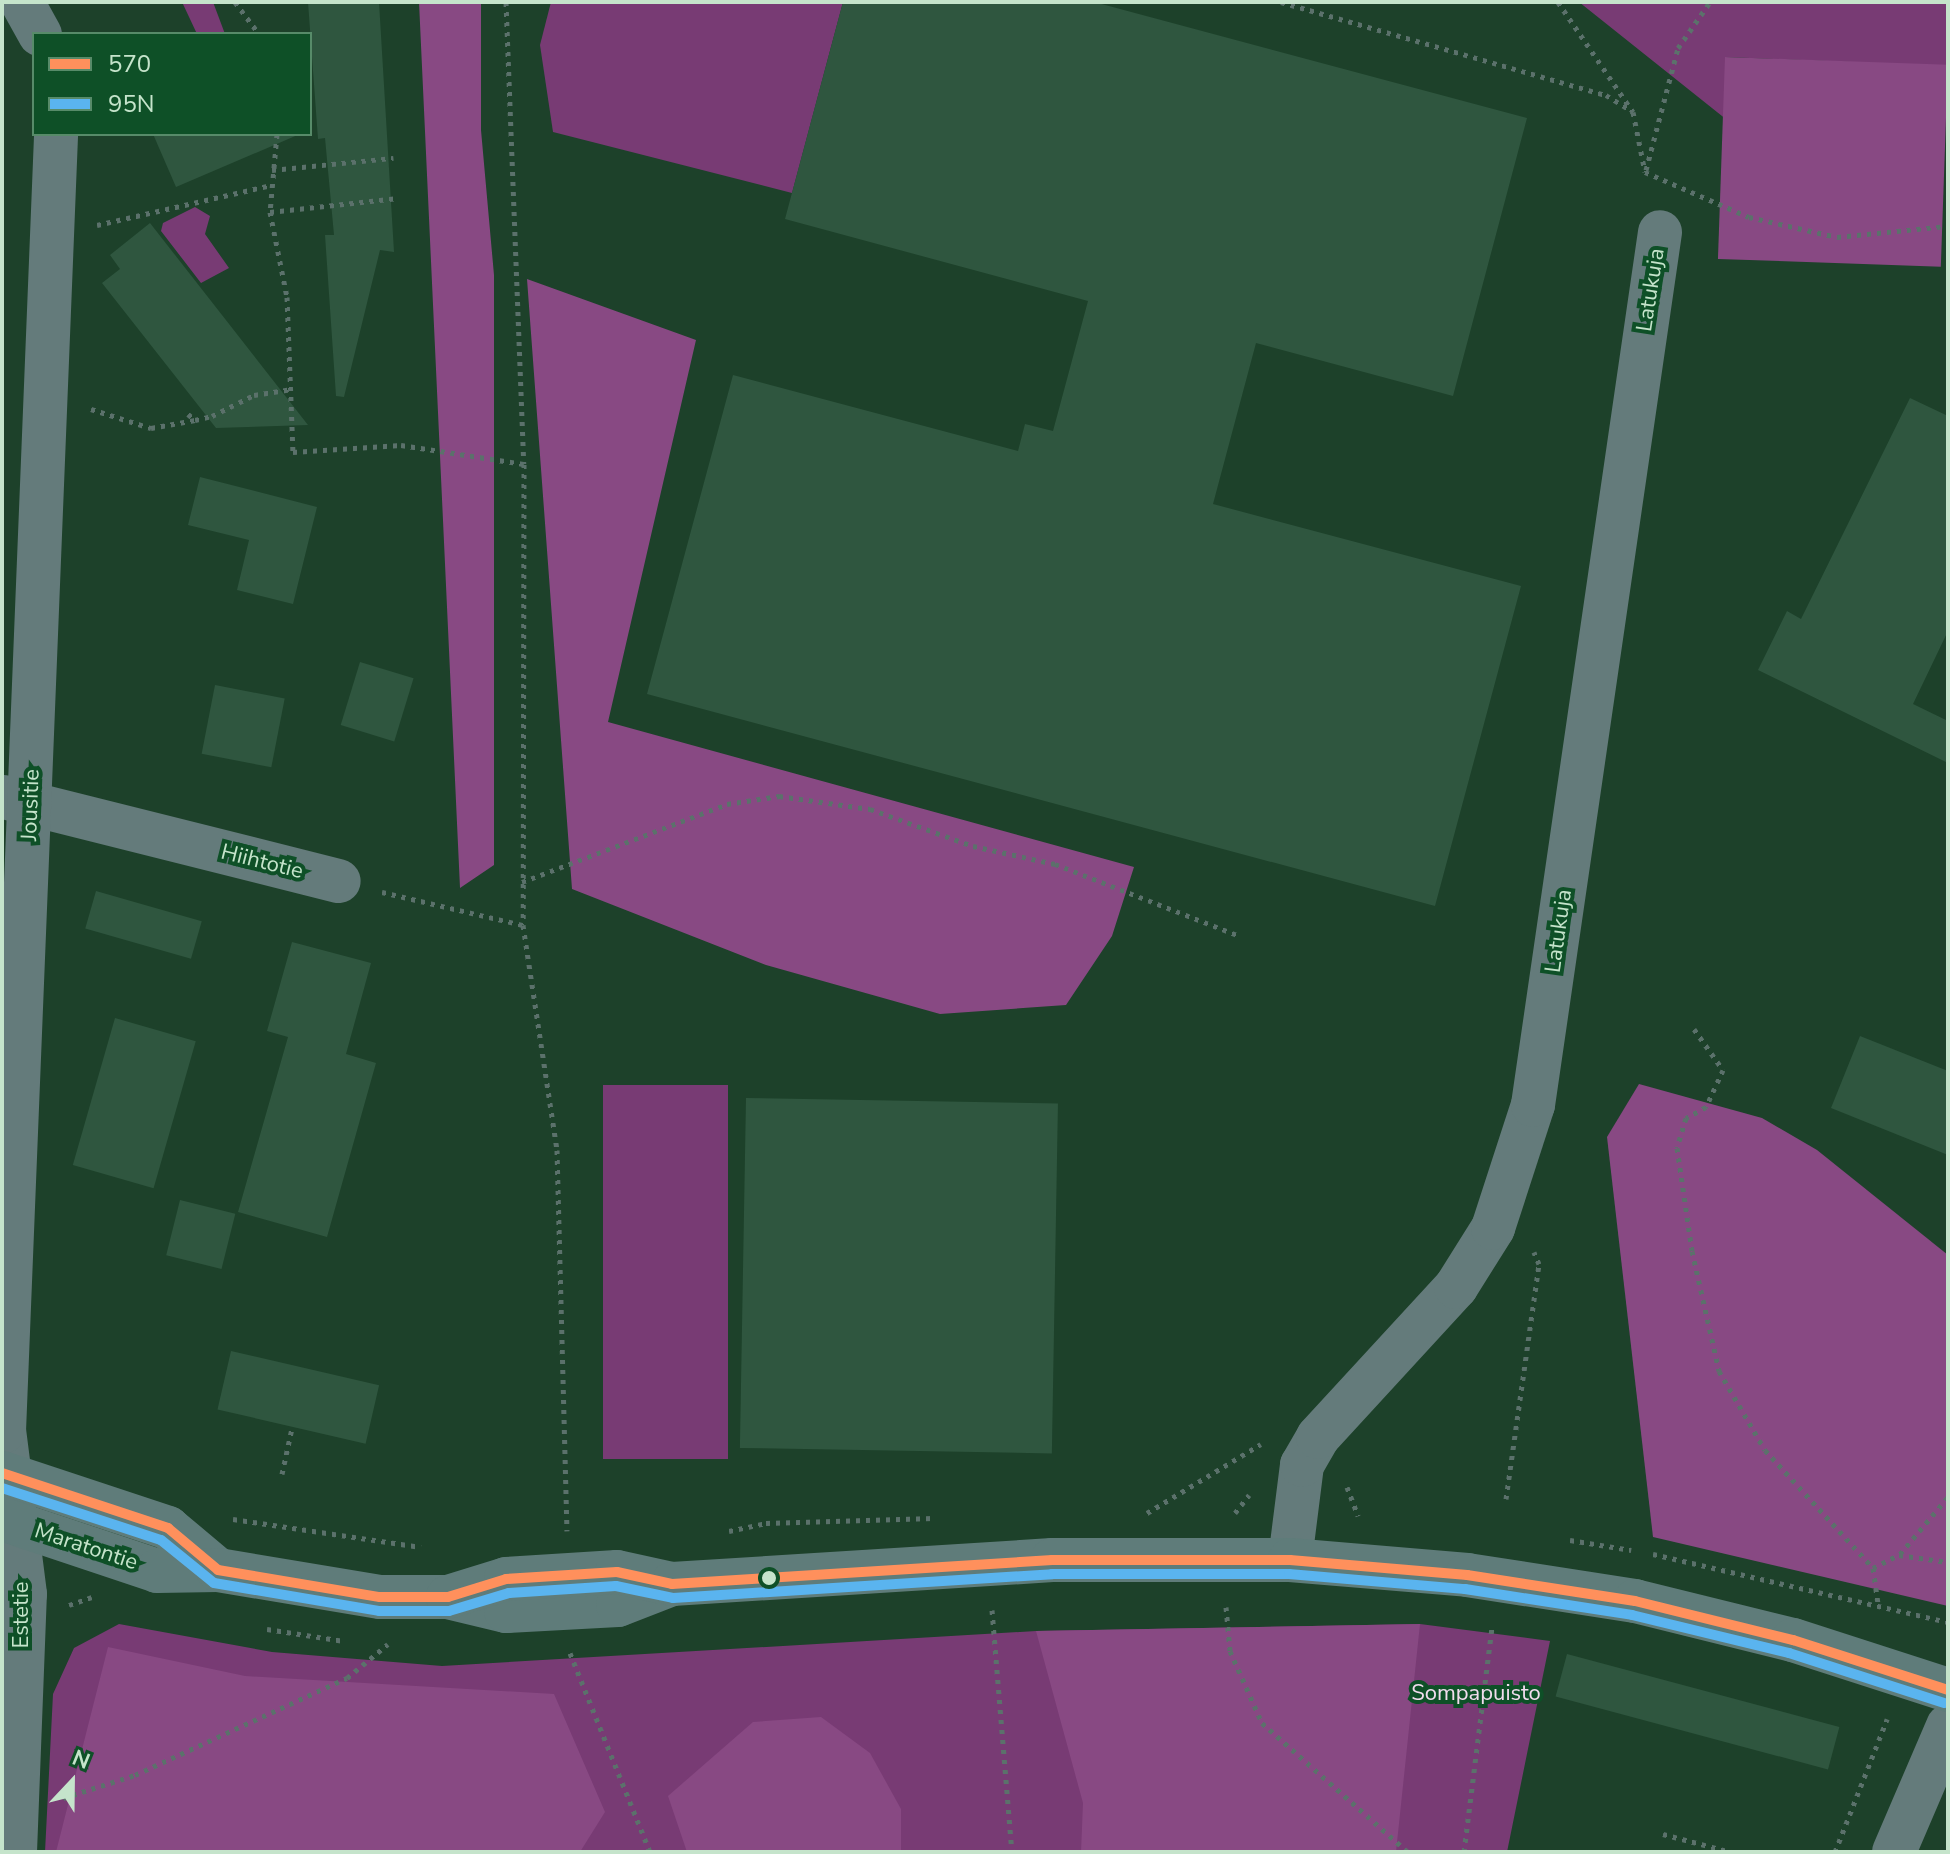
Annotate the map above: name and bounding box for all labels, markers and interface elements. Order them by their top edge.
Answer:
legend [32,32,312,136]
text: 570 [108,48,151,80]
text: 95N [108,88,155,120]
street label: Latukuja [1631,247,1671,333]
street label: Jousitie [17,769,45,841]
street label: Hiihtotie [218,839,306,885]
street label: Latukuja [1540,888,1578,974]
street label: Maratontie [31,1518,141,1576]
unlabelled marker [761,1570,777,1586]
street label: Estetie [9,1582,35,1648]
park label: Sompapuisto [1411,1681,1541,1707]
north arrow [32,1742,112,1822]
text: N [68,1743,94,1777]

